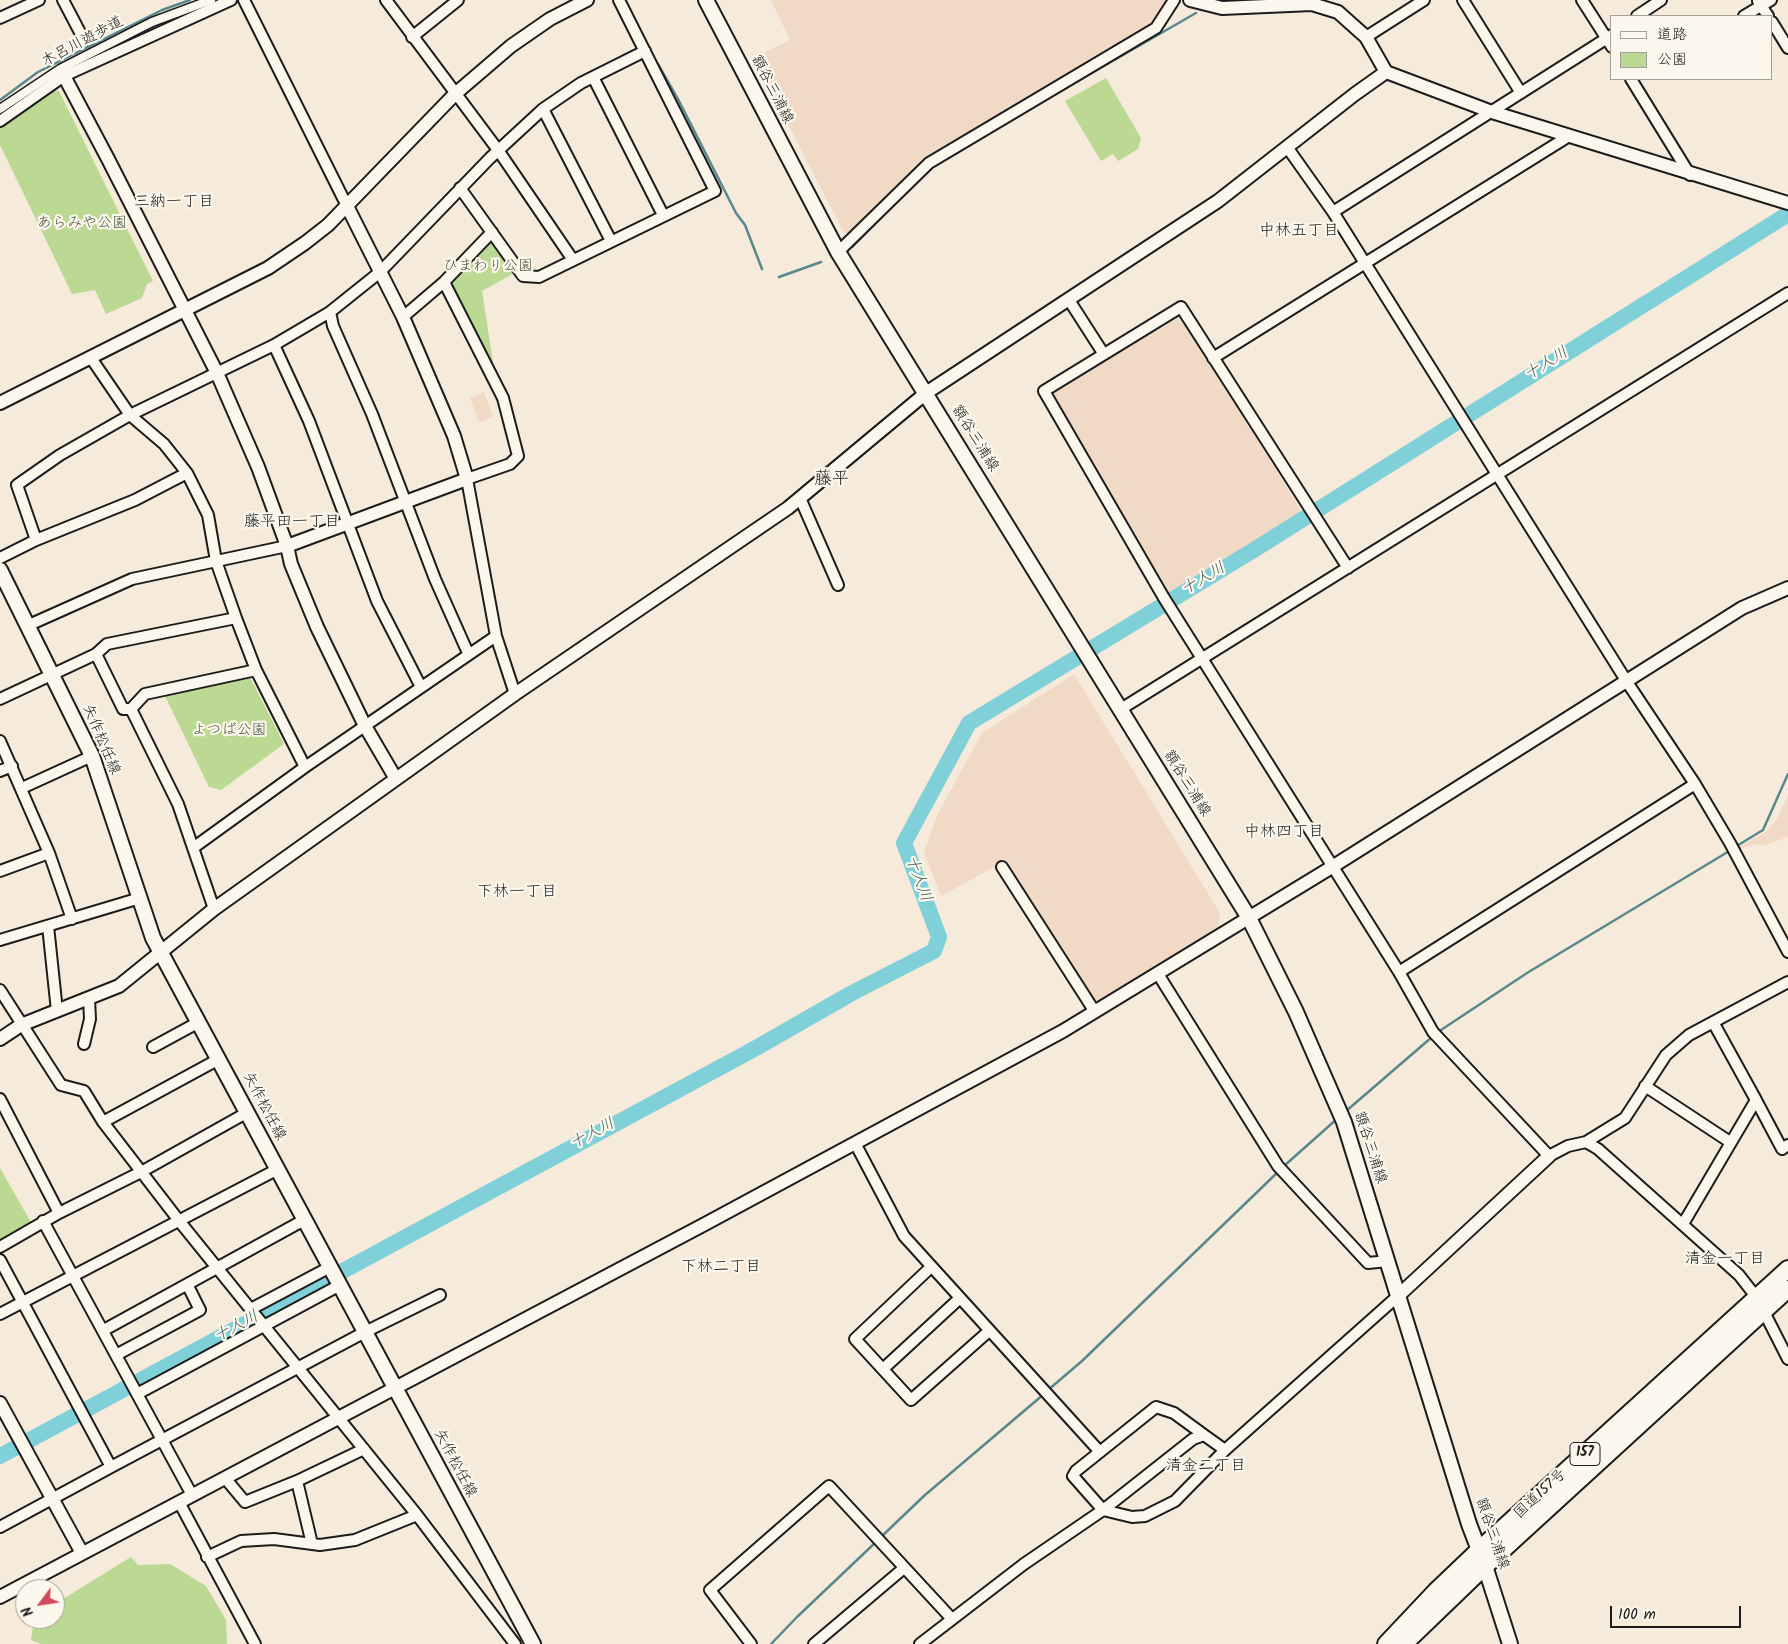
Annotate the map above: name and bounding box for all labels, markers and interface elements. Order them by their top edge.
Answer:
street label: 木呂川遊歩道 [39,14,127,72]
legend [1610,15,1773,80]
text: 道路 [1657,23,1687,47]
text: 公園 [1657,48,1687,72]
street label: 額谷三浦線 [746,53,796,127]
district label: 三納一丁目 [134,193,214,213]
park label: あらみや公園 [37,215,127,233]
district label: 中林五丁目 [1259,222,1339,242]
park label: ひまわり公園 [443,258,533,276]
water label: 十人川 [1522,344,1572,386]
street label: 額谷三浦線 [946,402,1002,476]
district label: 藤平 [814,470,850,492]
district label: 藤平田一丁目 [244,513,340,533]
water label: 十人川 [1178,559,1230,601]
street label: 矢作松任線 [77,702,123,778]
park label: よつば公園 [192,722,266,740]
street label: 額谷三浦線 [1158,747,1214,821]
district label: 中林四丁目 [1244,823,1324,843]
water label: 十人川 [899,853,935,905]
district label: 下林一丁目 [477,883,557,903]
street label: 矢作松任線 [237,1070,289,1144]
street label: 額谷三浦線 [1349,1110,1389,1186]
water label: 十人川 [567,1115,619,1155]
district label: 清金一丁目 [1685,1250,1765,1270]
district label: 下林二丁目 [681,1258,761,1278]
water label: 十人川 [211,1308,263,1348]
street label: 矢作松任線 [428,1427,480,1501]
road number: 157 [1570,1442,1600,1466]
district label: 清金二丁目 [1166,1457,1246,1477]
street label: 国道157号 [1511,1466,1571,1524]
street label: 額谷三浦線 [1470,1496,1512,1572]
north arrow [15,1579,65,1629]
scale bar [1613,1596,1744,1628]
text: N [16,1602,40,1621]
text: 100 m [1618,1603,1656,1627]

